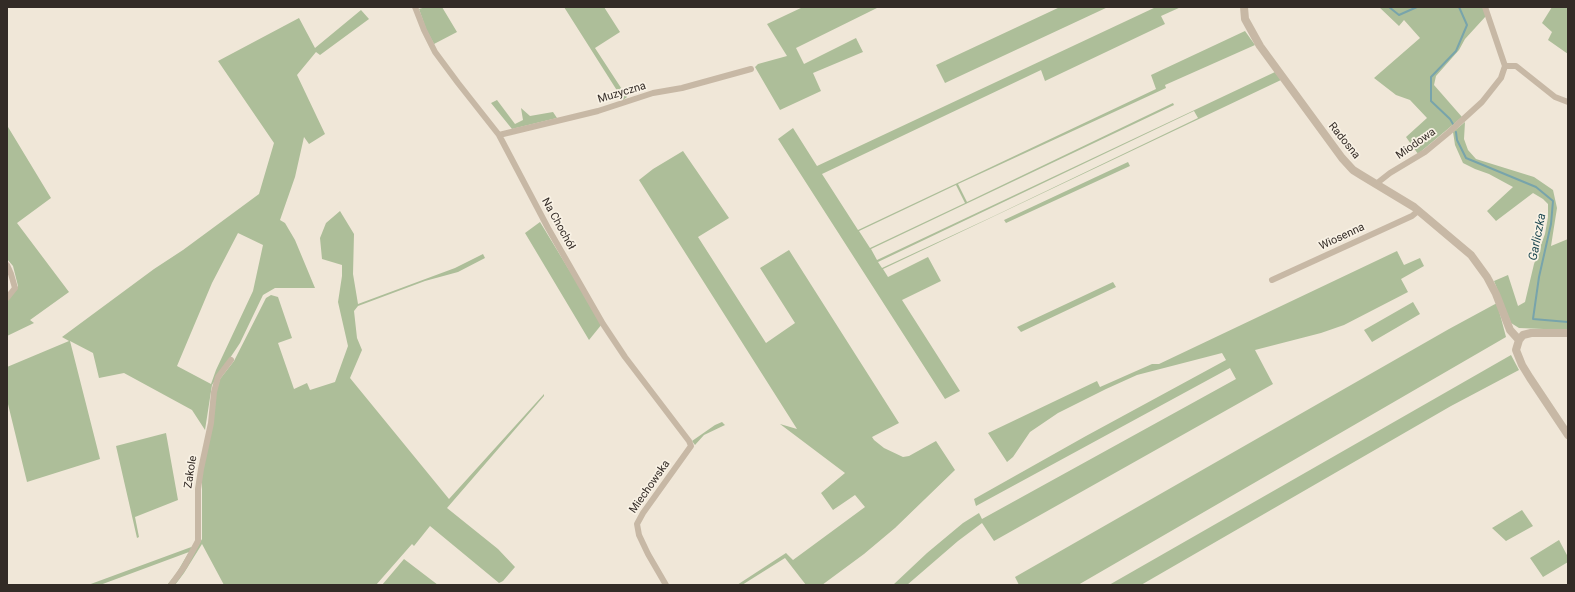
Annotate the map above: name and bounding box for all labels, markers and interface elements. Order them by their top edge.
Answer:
street label: Muzyczna [596,79,648,107]
street label: Radosna [1325,120,1363,162]
street label: Miodowa [1394,126,1438,162]
street label: Na Chochół [538,196,578,252]
water label: Garliczka [1526,212,1550,262]
street label: Wiosenna [1317,221,1367,253]
street label: Zakole [182,455,200,489]
street label: Miechowska [627,458,673,516]

